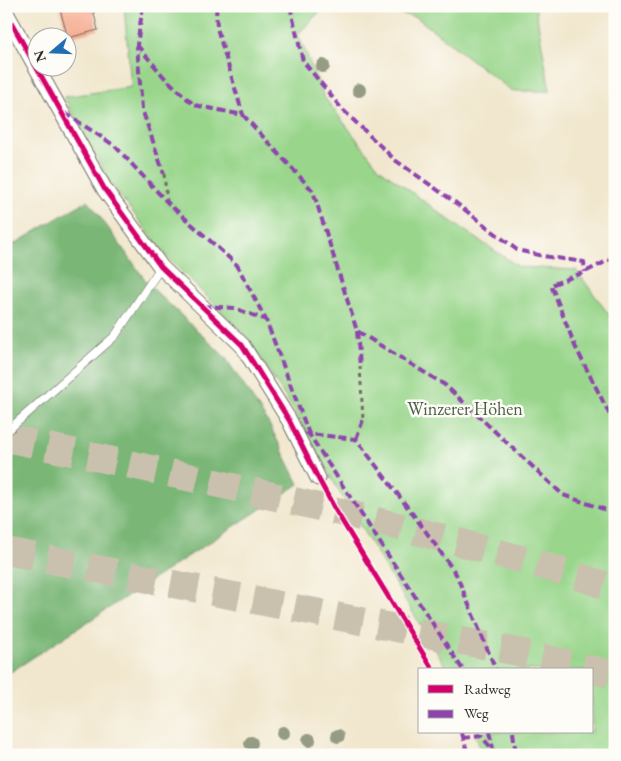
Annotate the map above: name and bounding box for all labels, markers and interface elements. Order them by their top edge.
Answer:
north arrow [28,28,78,78]
text: N [29,47,50,65]
park label: Winzerer Höhen [407,397,523,420]
legend [418,668,594,734]
text: Radweg [464,679,511,698]
text: Weg [464,703,489,722]

